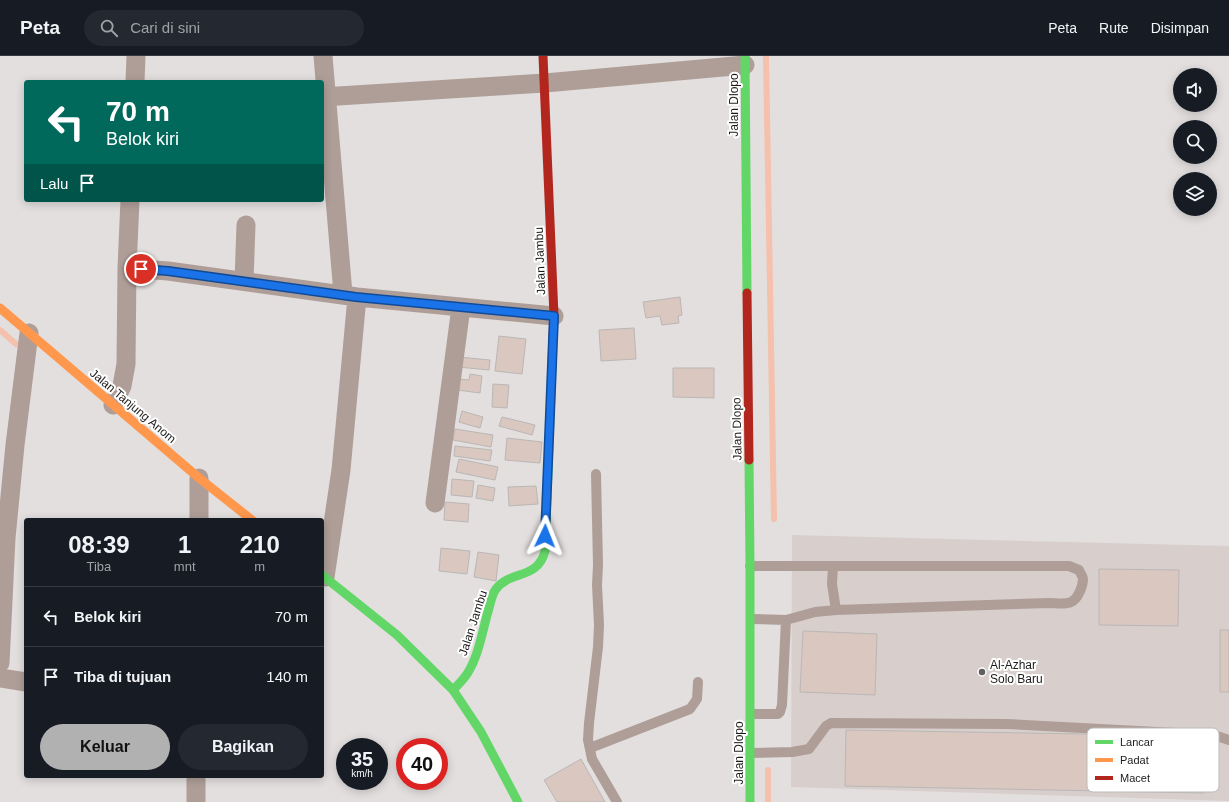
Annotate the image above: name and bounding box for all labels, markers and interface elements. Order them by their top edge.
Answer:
search box [84,10,364,46]
text: Peta [20,17,60,38]
icon: search [98,17,120,39]
text: Cari di sini [130,19,200,36]
text: Peta [1048,20,1077,36]
text: Rute [1099,20,1129,36]
text: Disimpan [1151,20,1209,36]
map controls [1173,68,1217,216]
button: sound [1173,68,1217,112]
street label: Jalan Dlopo [727,73,741,137]
icon: left [40,96,92,148]
text: 70 m [106,96,170,127]
button: search [1173,120,1217,164]
text: Belok kiri [106,129,179,149]
icon: arrive [76,172,98,194]
button: layers [1173,172,1217,216]
text: Lalu [40,175,68,192]
street label: Jalan Jambu [532,227,548,295]
pin [124,252,158,286]
icon: arrive [130,258,152,280]
street label: Jalan Tanjung Anom [87,366,179,446]
street label: Jalan Dlopo [729,397,745,461]
position arrow [524,515,566,557]
text: 08:39 [68,531,130,558]
text: 1 [178,531,191,558]
text: 210 [240,531,280,558]
text: Tiba [87,559,111,574]
text: mnt [174,559,196,574]
text: m [254,559,265,574]
street label: Jalan Jambu [456,588,490,658]
icon: left [40,606,62,628]
text: Belok kiri [74,608,142,625]
text: 70 m [275,608,308,625]
place label: Al-Azhar Solo Baru [990,658,1043,686]
icon: arrive [40,666,62,688]
marker: Al-Azhar Solo Baru [977,667,987,677]
text: Tiba di tujuan [74,668,171,685]
text: 140 m [266,668,308,685]
street label: Jalan Dlopo [732,721,746,785]
button: Keluar [40,724,170,770]
button: Bagikan [178,724,308,770]
legend [1087,728,1219,792]
text: Lancar [1120,736,1154,748]
speed limit sign: 40 [396,738,448,790]
text: 35 [351,748,373,770]
text: Padat [1120,754,1149,766]
text: km/h [351,768,373,779]
text: Macet [1120,772,1150,784]

